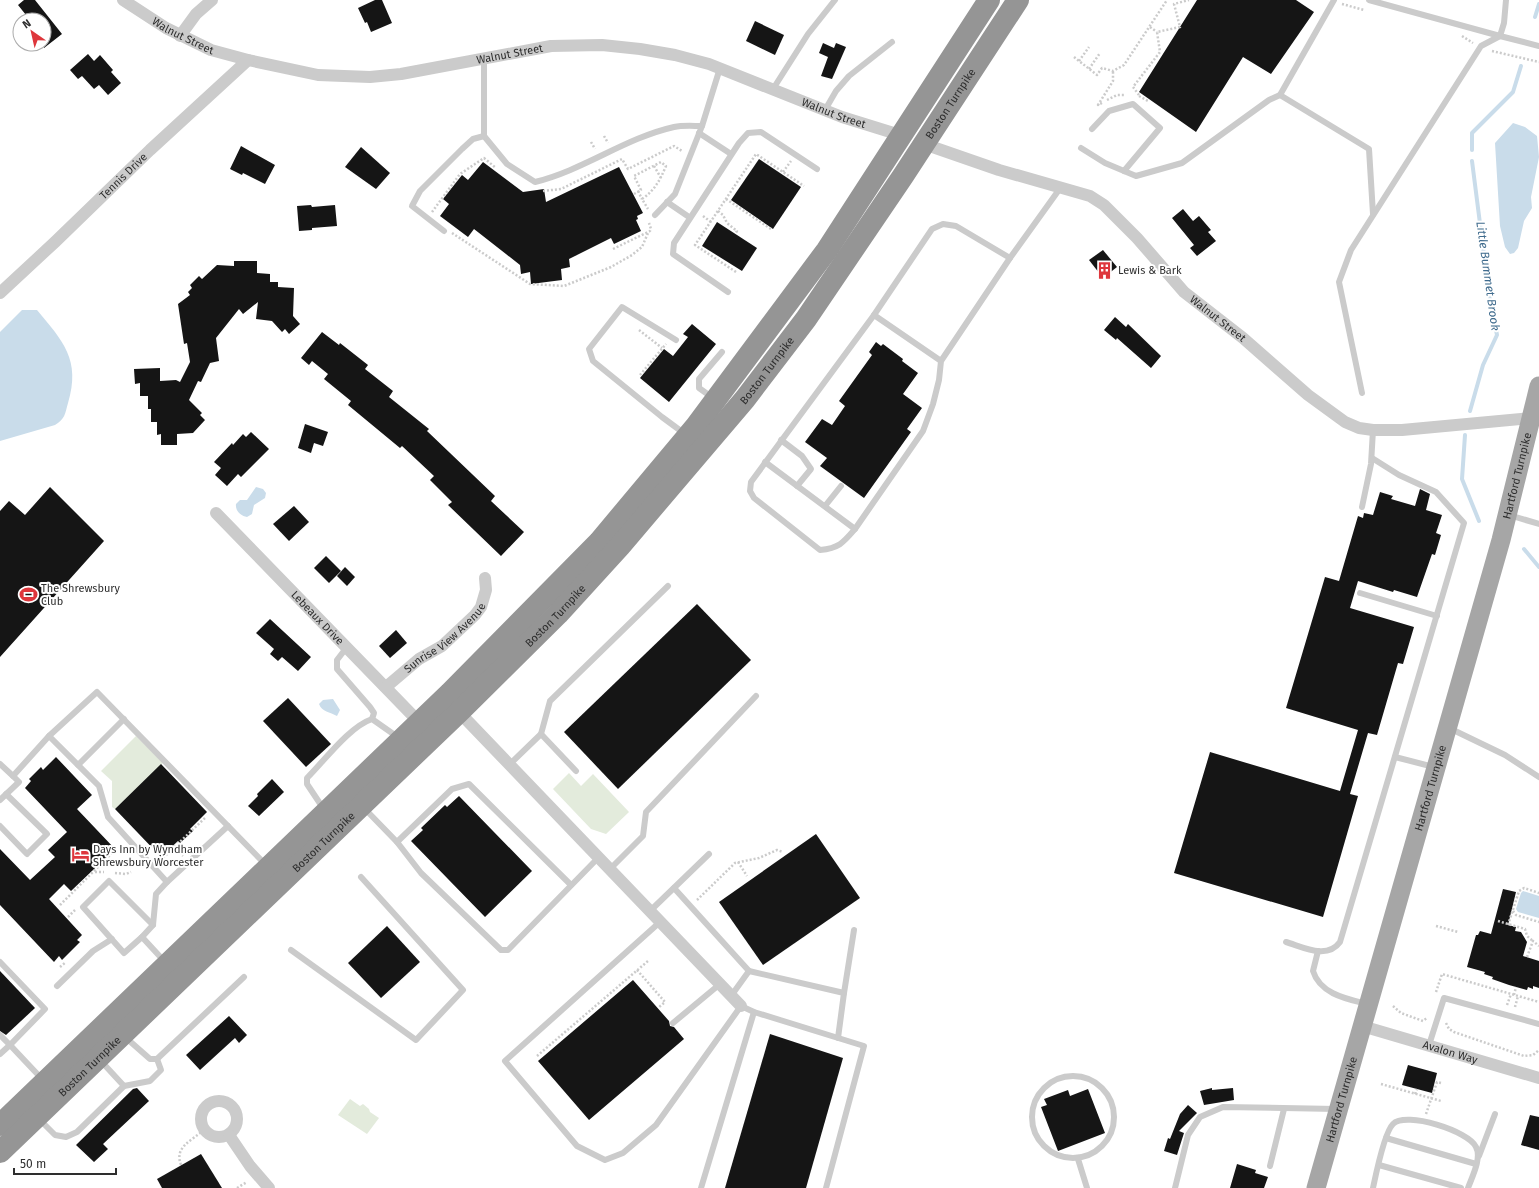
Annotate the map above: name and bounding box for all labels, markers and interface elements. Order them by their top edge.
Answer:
north arrow [12,12,52,52]
street label: Walnut Street [150,15,215,57]
text: N [20,17,33,32]
street label: Walnut Street [475,42,544,67]
street label: Boston Turnpike [923,66,978,142]
street label: Walnut Street [800,96,867,131]
street label: Tennis Drive [97,150,150,202]
water label: Little Bummet Brook [1473,220,1503,332]
building icon: Lewis & Bark [1095,260,1115,280]
place label: Lewis & Bark [1118,264,1182,277]
street label: Walnut Street [1187,293,1248,345]
street label: Boston Turnpike [737,334,797,407]
street label: Hartford Turnpike [1500,431,1534,521]
place label: The Shrewsbury Club [41,582,121,608]
street label: Boston Turnpike [523,582,589,650]
sports icon: The Shrewsbury Club [18,584,38,604]
street label: Lebeaux Drive [288,588,346,648]
street label: Sunrise View Avenue [402,602,489,676]
street label: Hartford Turnpike [1412,744,1449,833]
street label: Boston Turnpike [290,809,358,875]
place label: Days Inn by Wyndham Shrewsbury Worcester [93,843,204,869]
hotel icon: Days Inn by Wyndham Shrewsbury Worcester [70,845,90,865]
street label: Boston Turnpike [56,1034,124,1099]
street label: Avalon Way [1421,1038,1480,1067]
street label: Hartford Turnpike [1323,1055,1360,1144]
scale bar [14,1150,116,1176]
text: 50 m [20,1157,46,1171]

